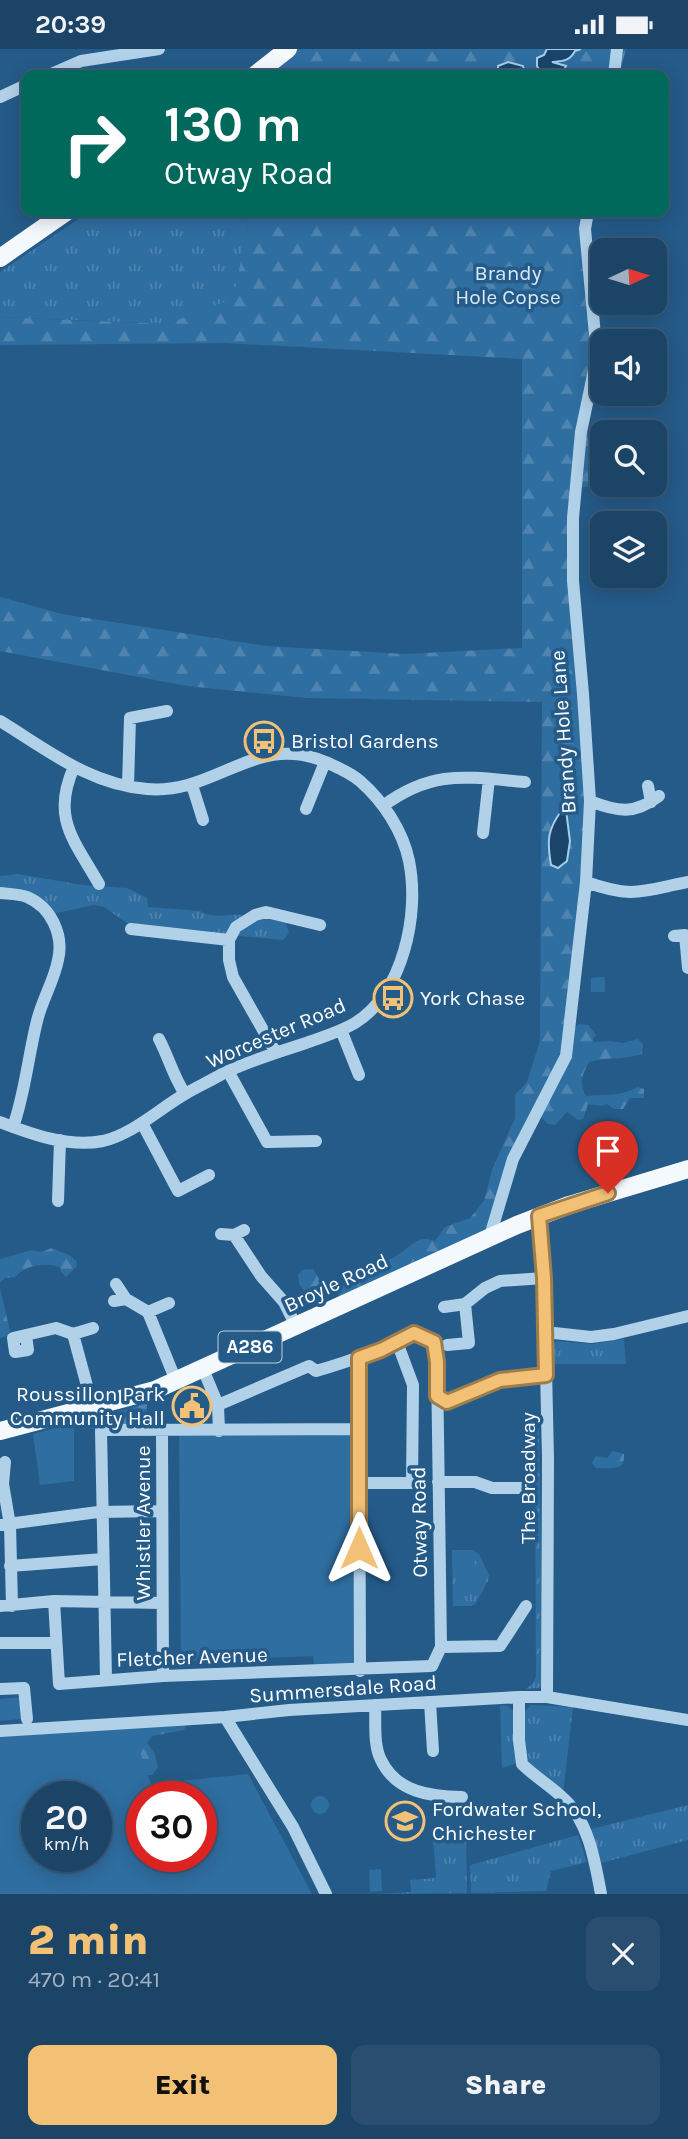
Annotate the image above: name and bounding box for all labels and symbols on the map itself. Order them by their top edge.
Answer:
north arrow [590,238,667,315]
park label: Brandy Hole Copse [455,261,561,309]
street label: Brandy Hole Lane [545,649,581,815]
bus stop icon: Bristol Gardens [243,720,285,762]
place label: Bristol Gardens [291,729,439,753]
bus stop icon: York Chase [372,977,414,1019]
place label: York Chase [420,986,525,1010]
street label: Worcester Road [203,993,349,1073]
pin [578,1121,638,1193]
street label: Broyle Road [280,1248,392,1318]
road number: A286 [218,1331,282,1363]
place label: Roussillon Park Community Hall [10,1382,165,1430]
public building icon: Roussillon Park Community Hall [171,1385,213,1427]
street label: The Broadway [516,1412,540,1544]
street label: Whistler Avenue [131,1446,155,1601]
street label: Otway Road [406,1466,432,1578]
position arrow [322,1511,396,1585]
street label: Fletcher Avenue [116,1642,268,1672]
street label: Summersdale Road [248,1670,438,1708]
speed limit sign: 30 [126,1781,217,1872]
place label: Fordwater School, Chichester [432,1797,601,1845]
school or university icon: Fordwater School, Chichester [384,1800,426,1842]

